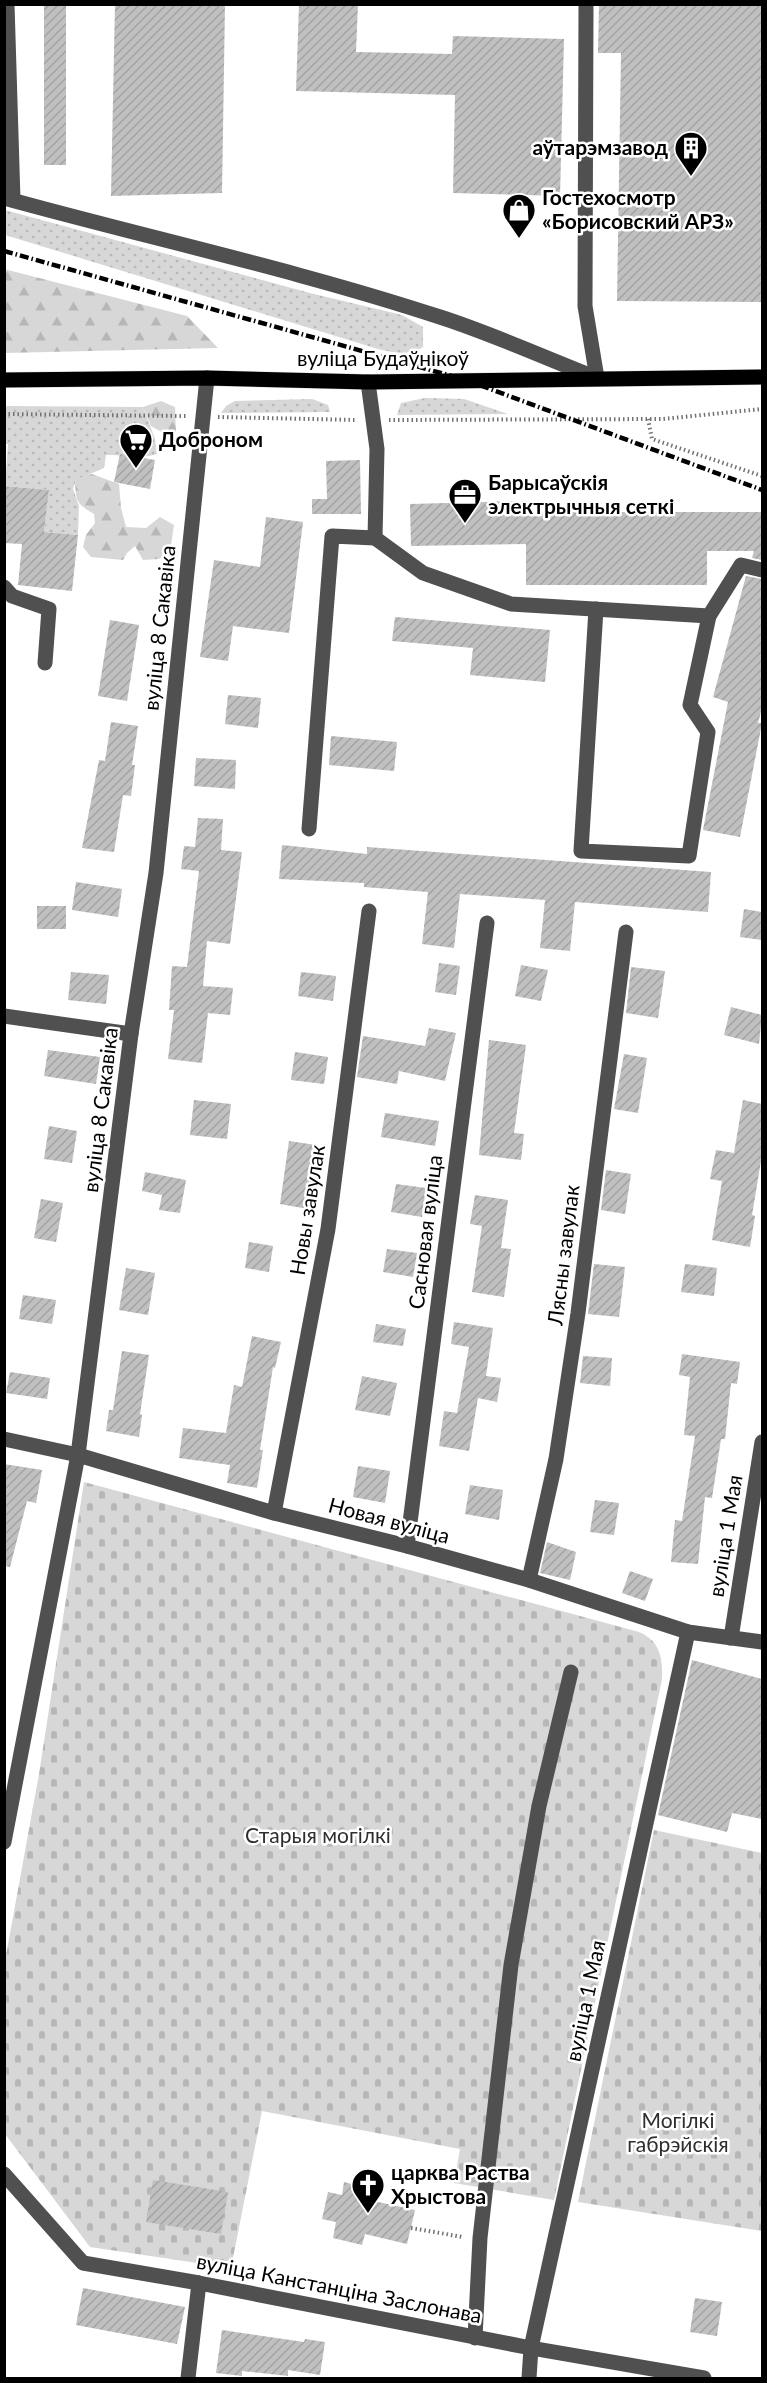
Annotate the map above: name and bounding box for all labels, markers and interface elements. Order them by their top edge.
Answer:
building icon: аўтарэмзавод [673,130,709,177]
place label: аўтарэмзавод [532,134,668,159]
place label: Гостехосмотр «Борисовский АРЗ» [542,184,734,233]
shop icon: Гостехосмотр «Борисовский АРЗ» [501,192,537,239]
street label: вуліца Будаўнікоў [297,345,469,370]
supermarket icon: Доброном [118,422,154,469]
place label: Доброном [159,426,263,451]
place label: Барысаўскія электрычныя сеткі [488,469,674,518]
office icon: Барысаўскія электрычныя сеткі [447,477,483,524]
street label: вуліца 8 Сакавіка [137,544,180,712]
street label: вуліца 8 Сакавіка [77,1026,122,1194]
street label: Новы завулак [284,1142,329,1277]
street label: Сасновая вуліца [403,1153,446,1310]
street label: Лясны завулак [541,1183,584,1327]
street label: вуліца 1 Мая [703,1473,747,1599]
street label: Новая вуліца [326,1491,453,1548]
park label: Старыя могілкі [245,1822,391,1847]
street label: вуліца 1 Мая [559,1938,610,2064]
park label: Могілкі габрэйскія [627,2107,729,2156]
place label: царква Раства Хрыстова [391,2159,530,2208]
church icon: царква Раства Хрыстова [350,2167,386,2214]
street label: вуліца Канстанціна Заслонава [195,2248,484,2327]

